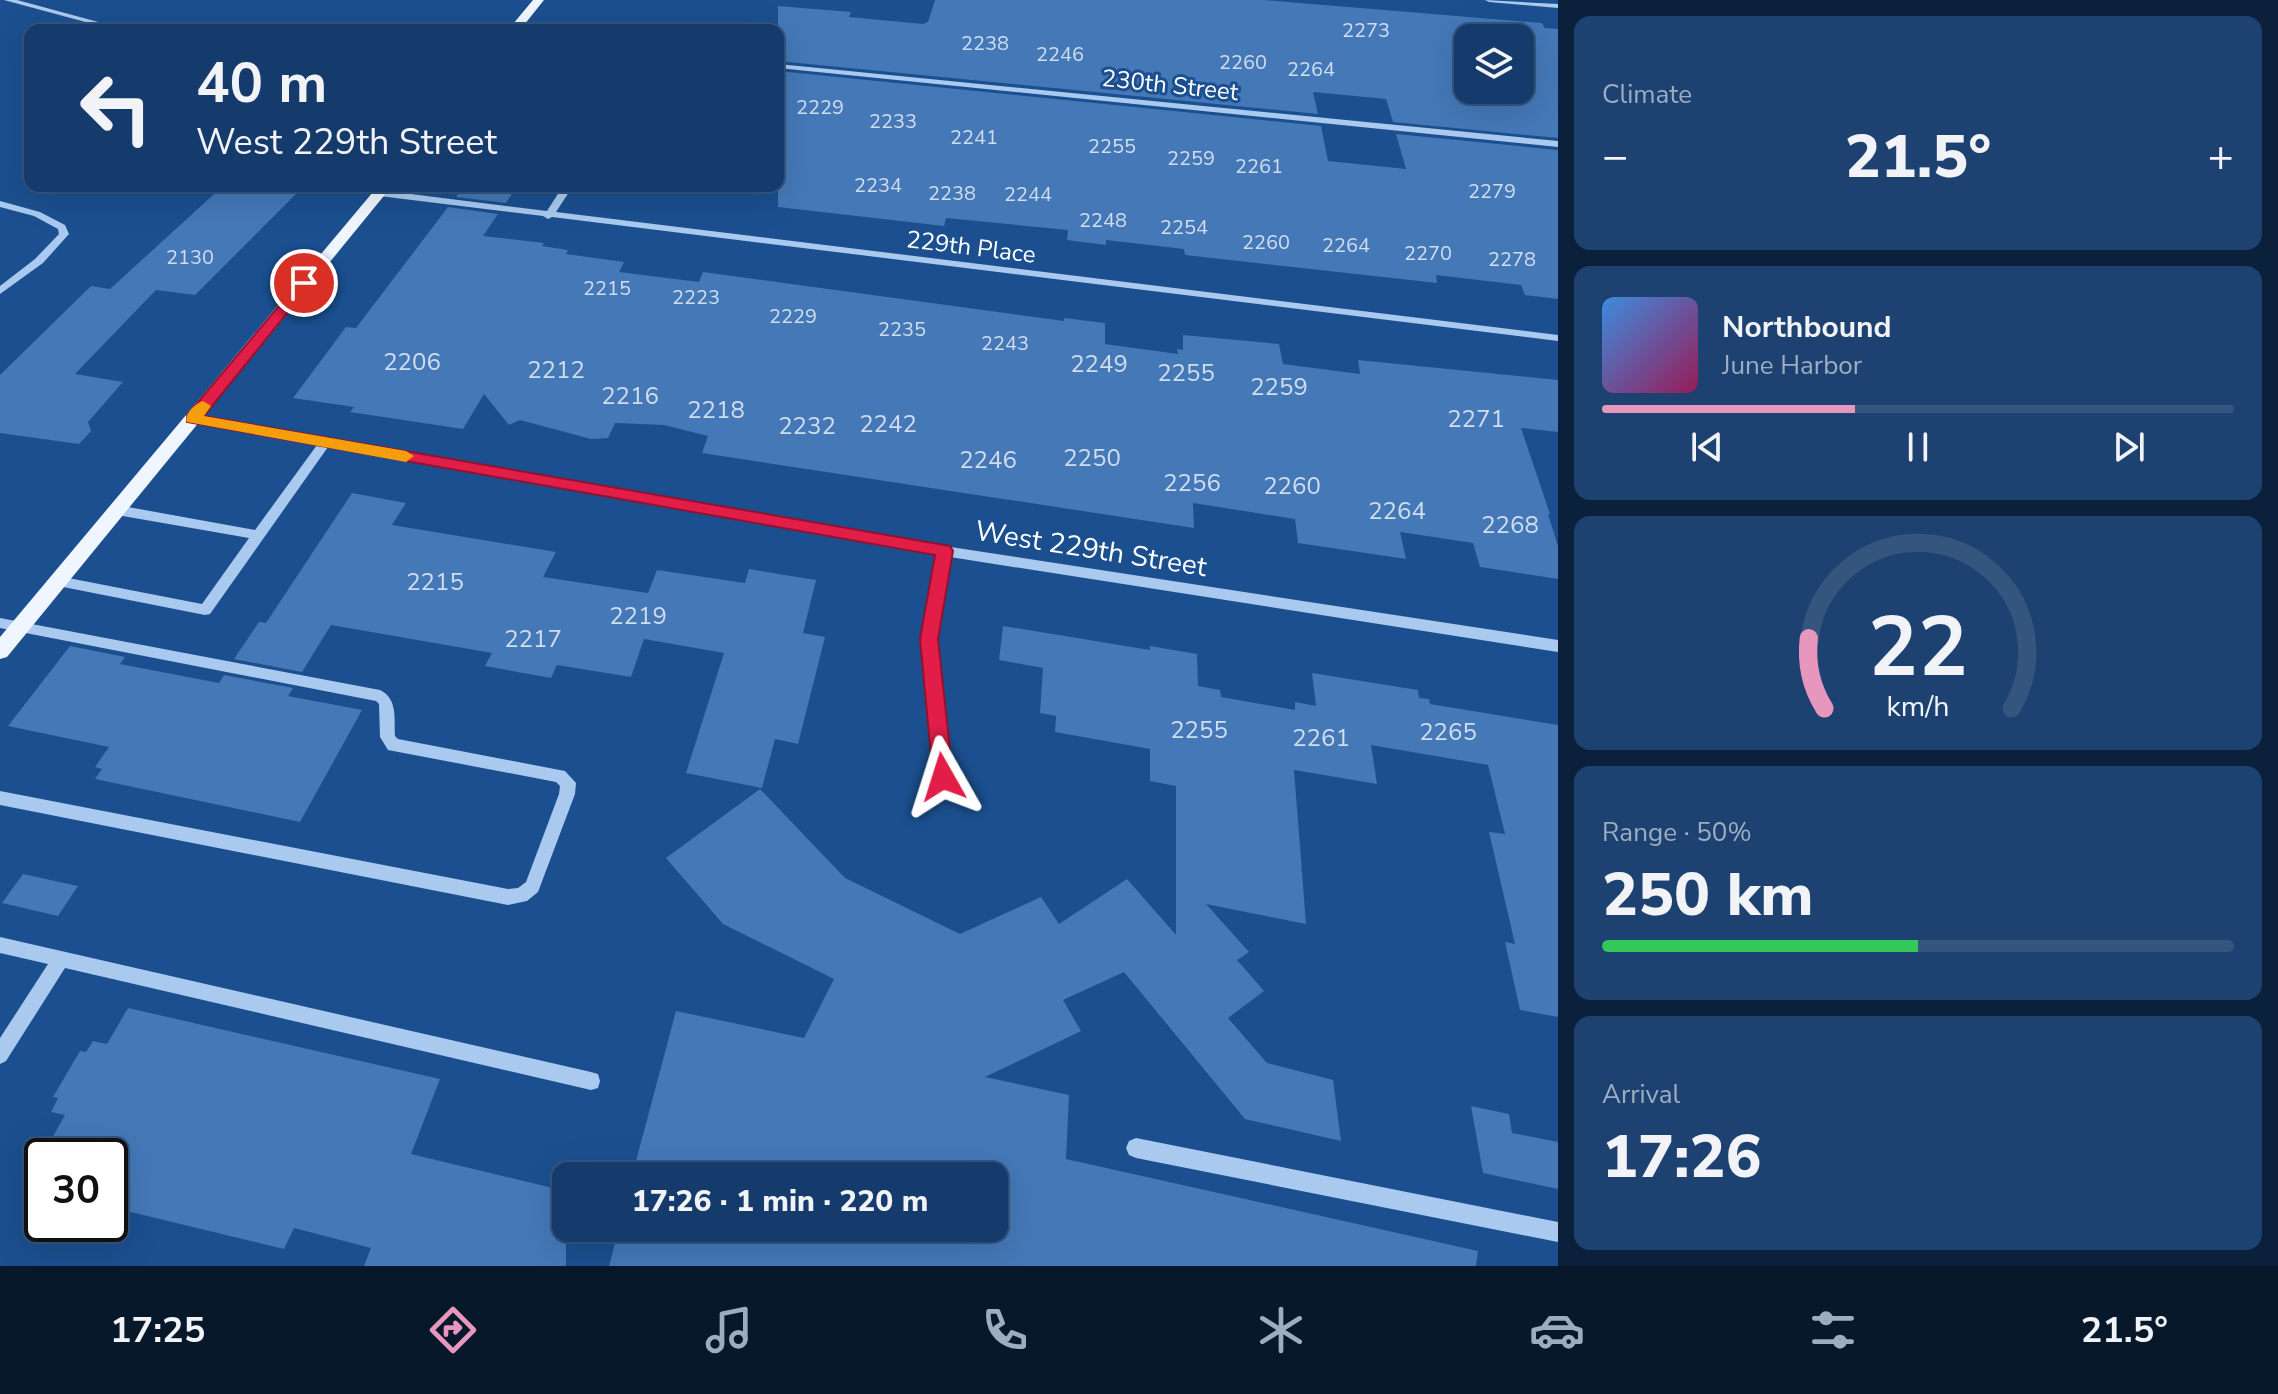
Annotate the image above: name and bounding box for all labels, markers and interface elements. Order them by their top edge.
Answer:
house number: 2273 [1342,17,1390,44]
map controls [1454,24,1534,104]
button: layers [1454,24,1534,104]
house number: 2238 [961,30,1009,57]
house number: 2246 [1036,41,1084,68]
text: 40 m [196,45,327,122]
house number: 2260 [1219,49,1267,76]
icon: left [64,56,168,160]
house number: 2264 [1287,56,1335,83]
street label: 230th Street [1100,62,1240,108]
text: Climate [1602,77,1692,112]
house number: 2229 [796,94,844,121]
house number: 2233 [869,108,917,135]
text: 21.5° [1845,116,1991,198]
text: West 229th Street [196,118,497,167]
house number: 2241 [950,124,998,151]
text: − [1602,127,1628,187]
text: + [2208,127,2234,187]
house number: 2255 [1088,133,1136,160]
house number: 2259 [1167,145,1215,172]
house number: 2261 [1235,153,1283,180]
house number: 2234 [854,172,902,199]
house number: 2279 [1468,178,1516,205]
house number: 2238 [928,180,976,207]
house number: 2244 [1004,181,1052,208]
house number: 2248 [1079,207,1127,234]
house number: 2254 [1160,214,1208,241]
street label: 229th Place [905,223,1037,271]
house number: 2260 [1242,229,1290,256]
house number: 2264 [1322,232,1370,259]
house number: 2270 [1404,240,1452,267]
house number: 2130 [166,244,214,271]
house number: 2278 [1488,246,1536,273]
pin [270,249,338,317]
icon: arrive [282,261,326,305]
house number: 2215 [583,275,631,302]
house number: 2223 [672,284,720,311]
house number: 2229 [769,303,817,330]
text: Northbound [1722,307,1892,348]
house number: 2235 [878,316,926,343]
house number: 2243 [981,330,1029,357]
house number: 2206 [383,346,441,378]
house number: 2249 [1070,348,1128,380]
text: June Harbor [1722,348,1862,383]
house number: 2212 [527,354,585,386]
house number: 2255 [1157,357,1215,389]
house number: 2259 [1250,371,1308,403]
house number: 2216 [601,380,659,412]
house number: 2218 [687,394,745,426]
house number: 2271 [1447,403,1505,435]
house number: 2242 [859,408,917,440]
house number: 2232 [778,410,836,442]
icon: previous [1685,425,1729,469]
icon: pause [1896,425,1940,469]
icon: next [2107,425,2151,469]
house number: 2250 [1063,442,1121,474]
house number: 2246 [959,444,1017,476]
house number: 2256 [1163,467,1221,499]
house number: 2260 [1263,470,1321,502]
house number: 2264 [1368,495,1426,527]
house number: 2268 [1481,509,1539,541]
street label: West 229th Street [972,512,1210,586]
house number: 2215 [406,566,464,598]
text: 22 [1868,591,1968,704]
house number: 2219 [609,600,667,632]
house number: 2217 [504,623,562,655]
text: km/h [1887,687,1949,726]
house number: 2255 [1170,714,1228,746]
house number: 2265 [1419,716,1477,748]
house number: 2261 [1292,722,1350,754]
position arrow [901,735,985,819]
text: Range · 50% [1602,815,1752,850]
text: 250 km [1602,854,1814,936]
text: Arrival [1602,1077,1680,1112]
text: 17:26 [1602,1116,1762,1198]
speed limit sign: 30 [24,1138,128,1242]
text: 17:26 · 1 min · 220 m [632,1181,928,1222]
icon: directions [425,1302,481,1358]
icon: music [701,1302,757,1358]
icon: phone [977,1302,1033,1358]
icon: climate [1253,1302,1309,1358]
icon: car [1529,1302,1585,1358]
icon: filters [1805,1302,1861,1358]
text: 17:25 [110,1306,205,1355]
text: 21.5° [2081,1306,2168,1355]

